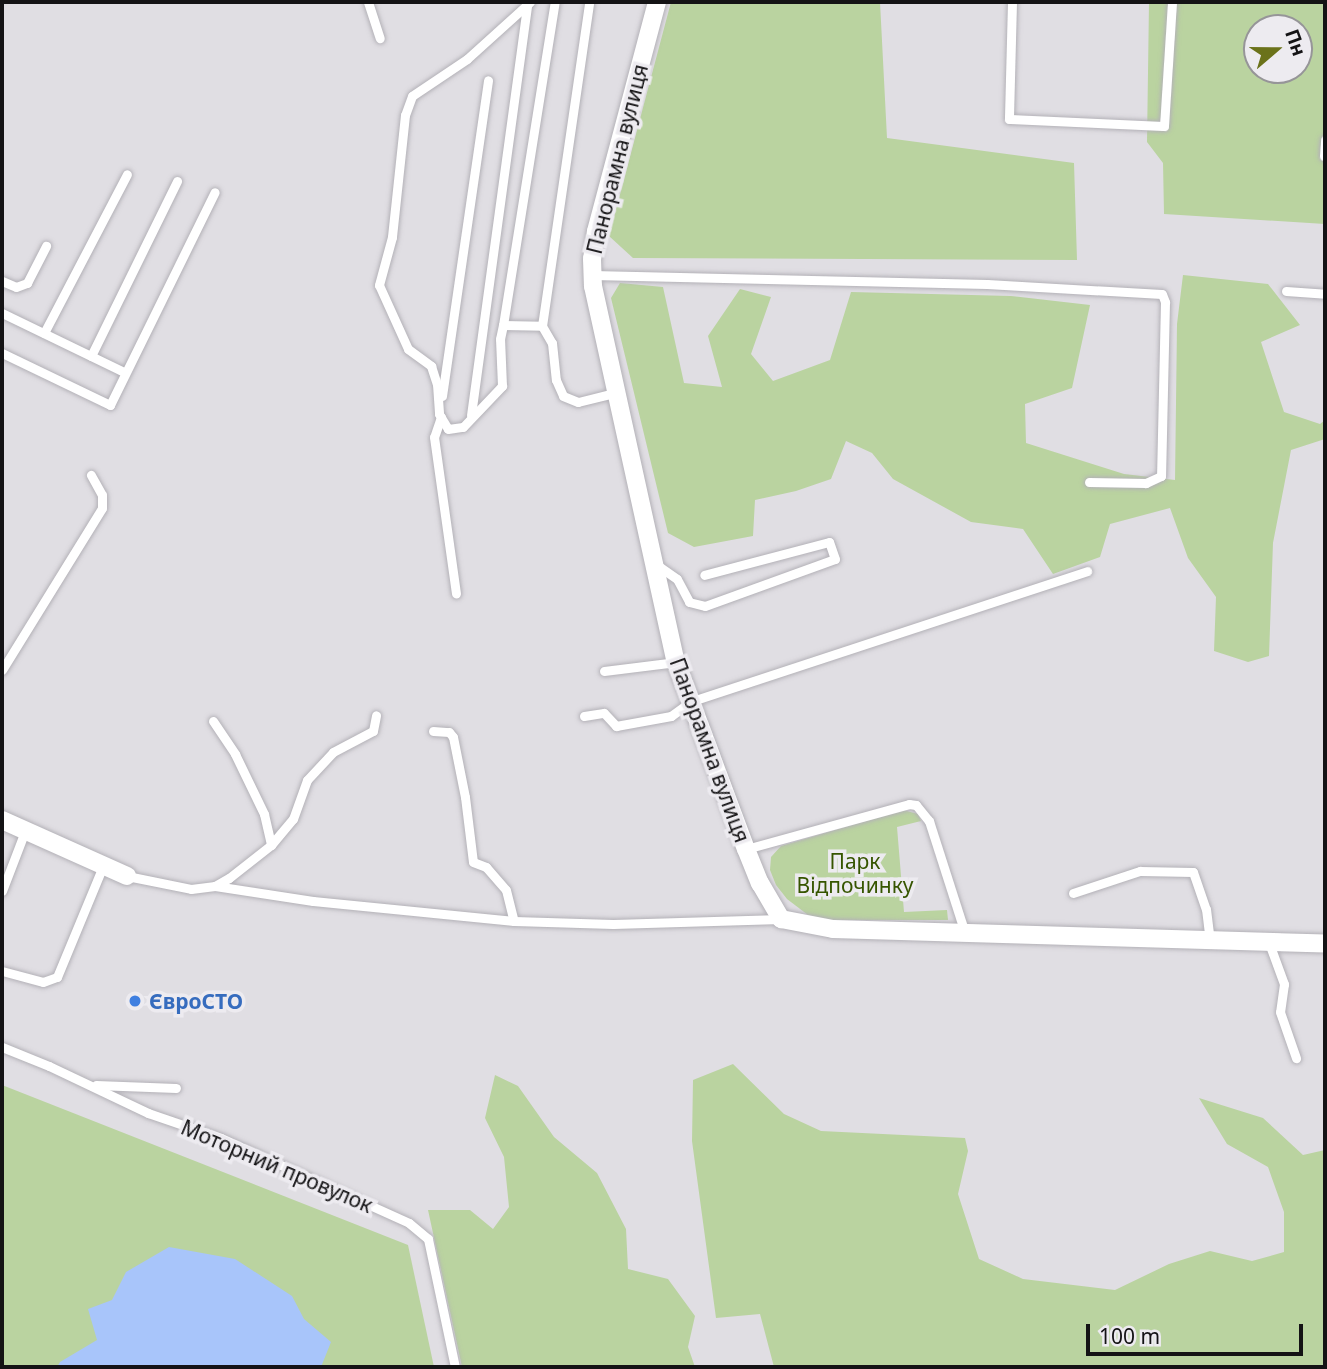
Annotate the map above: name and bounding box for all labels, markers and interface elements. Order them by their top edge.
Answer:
north arrow [1243,14,1313,84]
text: Пн [1279,25,1313,60]
street label: Панорамна вулиця [581,62,653,256]
street label: Панорамна вулиця [665,654,755,846]
park label: Парк Відпочинку [797,848,913,898]
place label: ЄвроСТО [149,988,243,1014]
marker: ЄвроСТО [127,993,143,1009]
street label: Моторний провулок [177,1114,377,1218]
scale bar [1089,1310,1306,1354]
text: 100 m [1099,1322,1160,1350]

